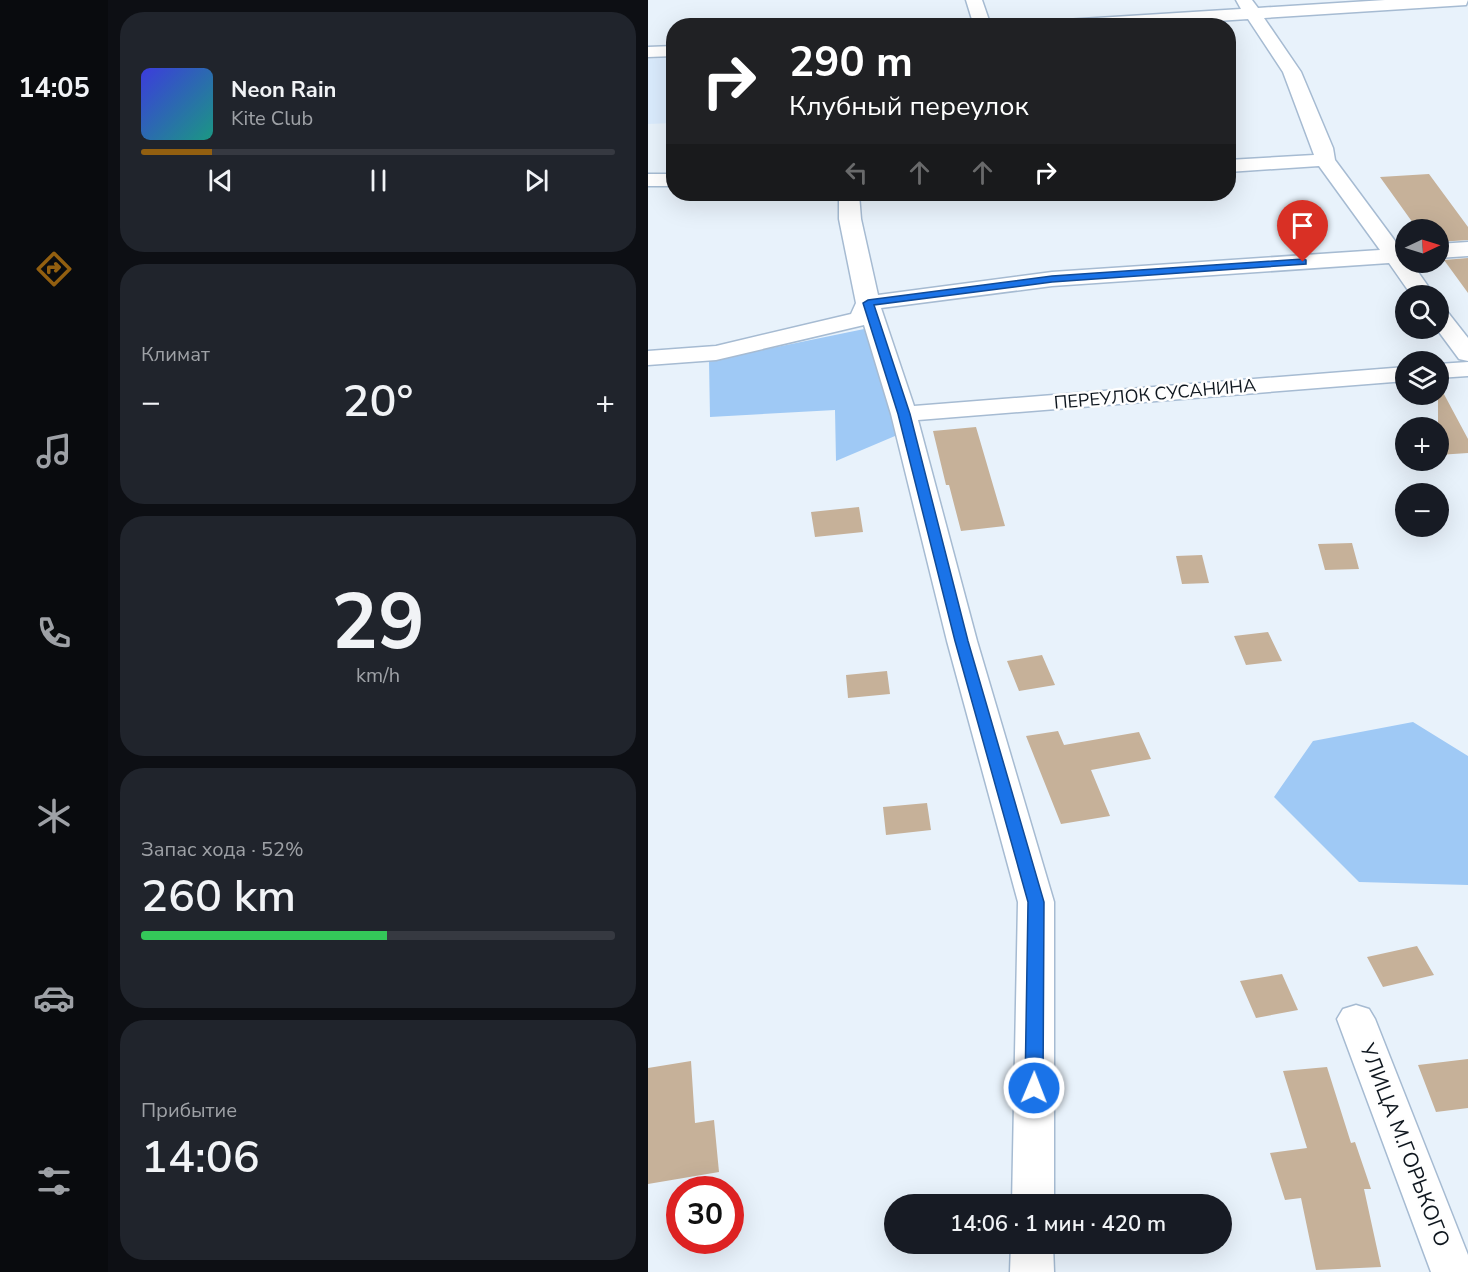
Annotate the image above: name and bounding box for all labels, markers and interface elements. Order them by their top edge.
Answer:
text: 290 m [789,34,913,91]
icon: right [690,42,768,120]
text: 14:05 [18,70,90,107]
text: Neon Rain [231,75,336,105]
text: Клубный переулок [789,88,1029,125]
text: Kite Club [231,105,313,132]
icon: left [840,156,873,189]
icon: ahead [903,156,936,189]
icon: ahead [966,156,999,189]
icon: right [1029,156,1062,189]
icon: previous [204,164,237,197]
icon: pause [362,164,395,197]
icon: next [520,164,553,197]
pin [1277,200,1328,262]
icon: arrive [1286,209,1319,242]
north arrow [1395,219,1449,273]
map controls [1395,219,1449,537]
icon: directions [33,248,75,290]
button: search [1395,285,1449,339]
text: Климат [141,341,210,368]
button: layers [1395,351,1449,405]
text: 20° [343,371,413,432]
street label: ПЕРЕУЛОК СУСАНИНА [1053,373,1257,415]
text: − [141,380,161,425]
text: + [595,380,615,425]
button: + [1395,417,1449,471]
icon: music [33,430,75,472]
button: − [1395,483,1449,537]
text: 29 [331,569,425,676]
icon: phone [33,612,75,654]
text: km/h [356,662,400,689]
icon: climate [33,795,75,837]
text: Запас хода · 52% [141,836,304,863]
text: 260 km [141,866,296,927]
icon: car [33,977,75,1019]
street label: УЛИЦА М.ГОРЬКОГО [1353,1038,1457,1251]
position arrow [1002,1056,1066,1120]
text: Прибытие [141,1097,237,1124]
text: 14:06 [141,1127,260,1188]
icon: filters [33,1160,75,1202]
speed limit sign: 30 [666,1176,744,1254]
text: 14:06 · 1 мин · 420 m [950,1209,1166,1239]

